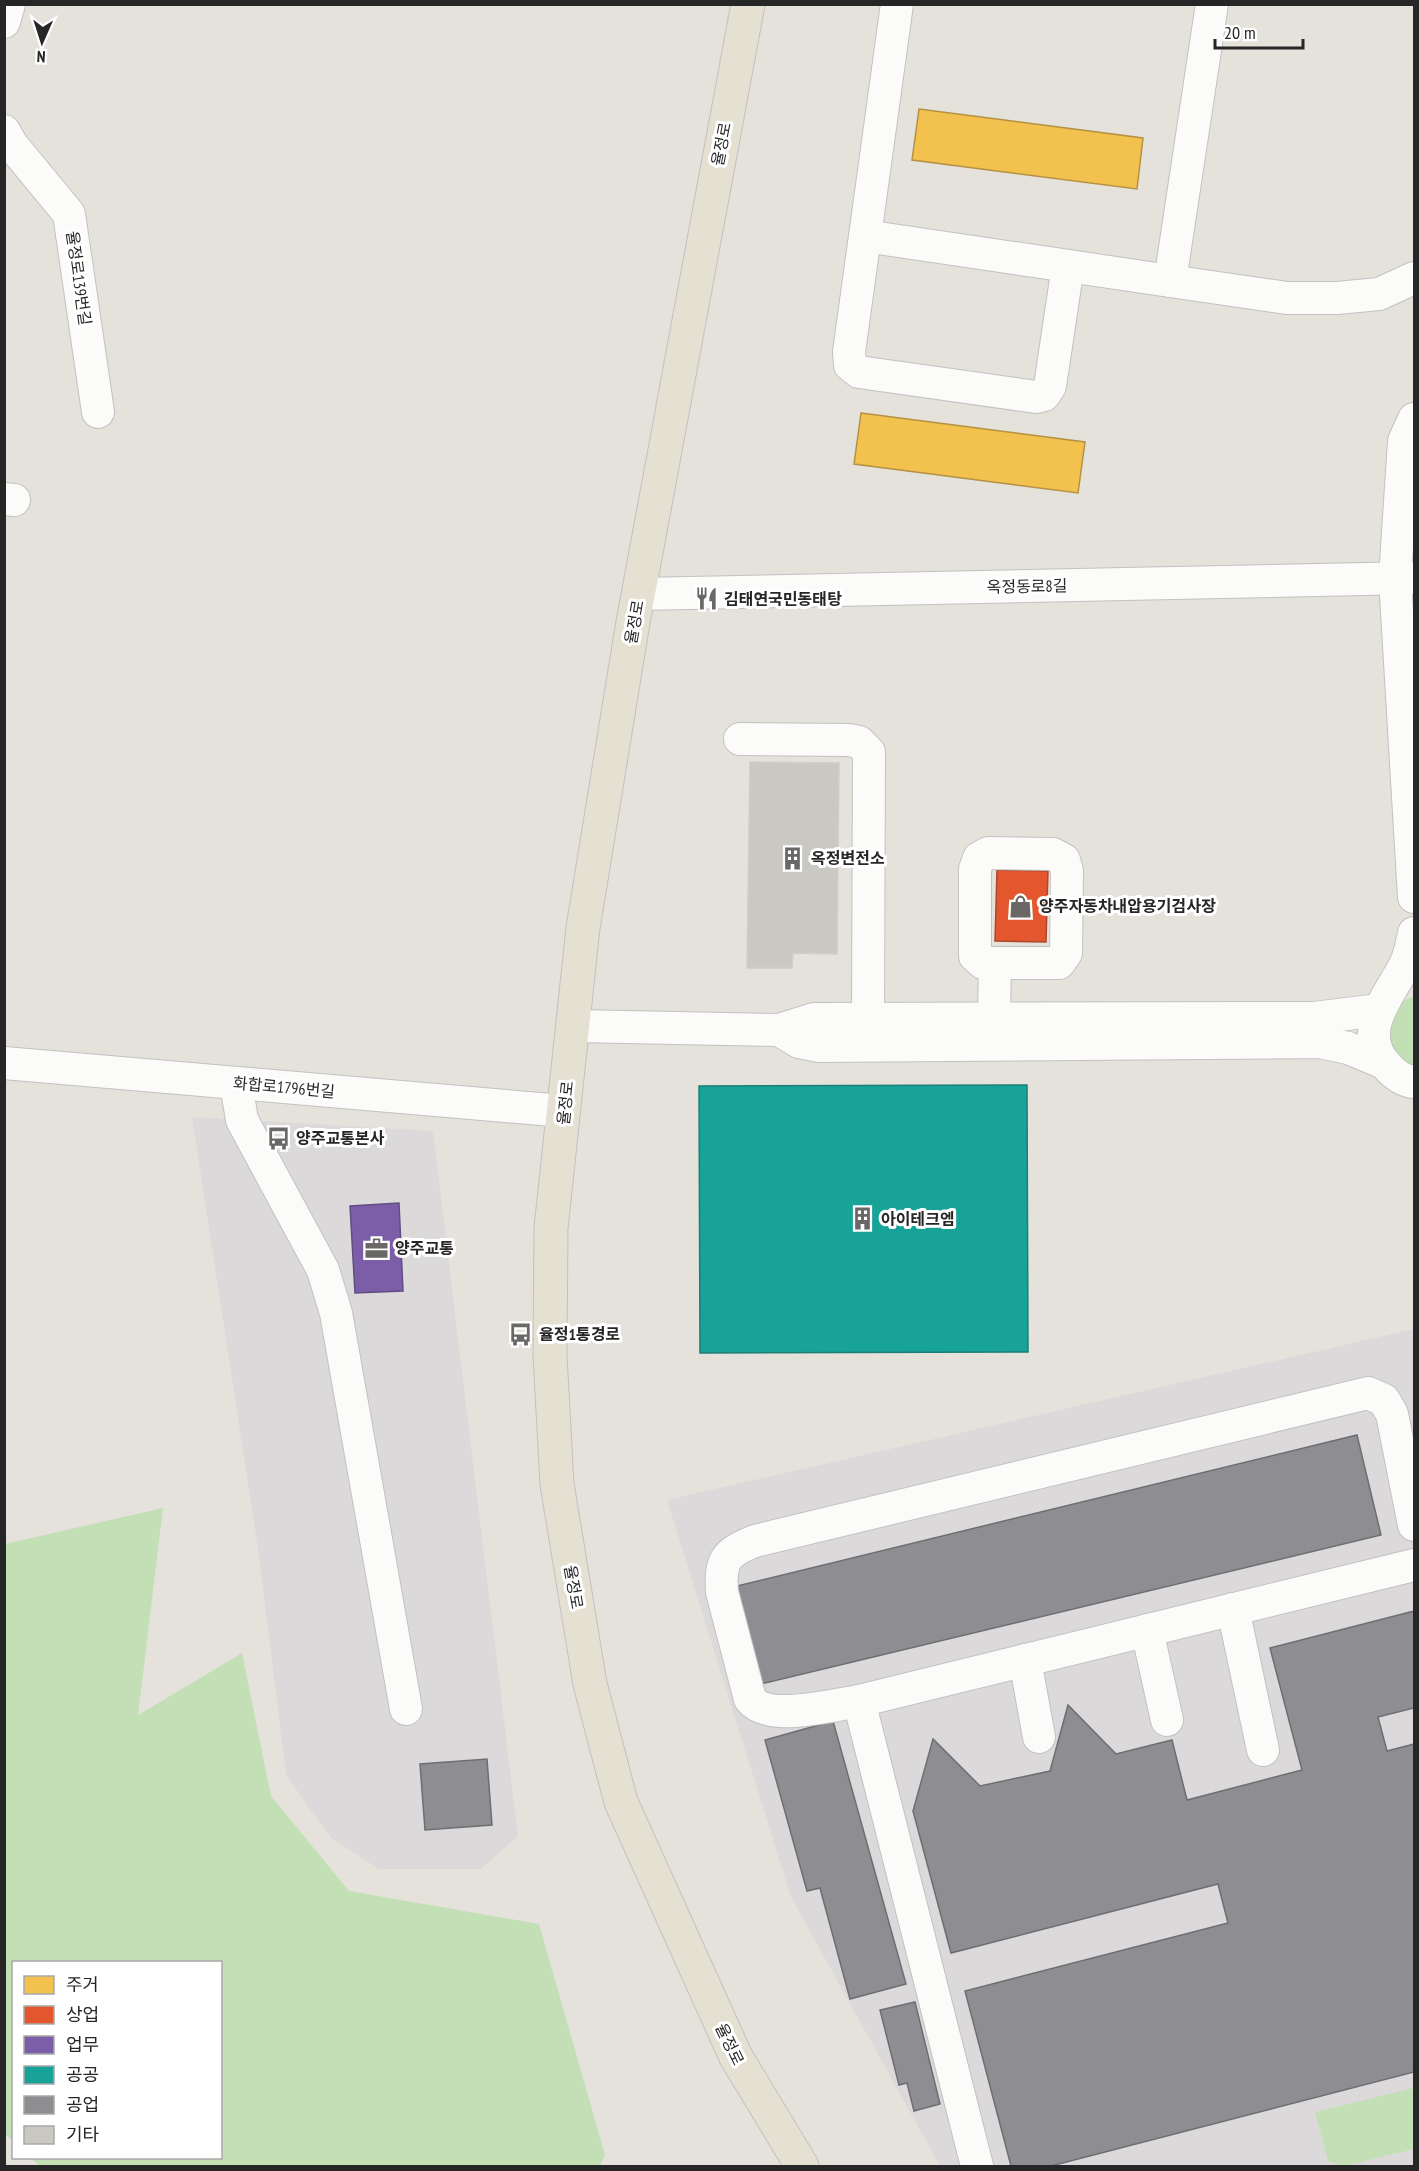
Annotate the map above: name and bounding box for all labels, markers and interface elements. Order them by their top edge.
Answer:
north arrow [12,12,72,72]
scale bar [1215,12,1304,50]
text: 20 m [1224,21,1256,44]
text: N [36,47,46,67]
street label: 율정로 [707,120,735,168]
street label: 율정로139번길 [62,229,96,327]
street label: 옥정동로8길 [986,575,1068,597]
restaurant icon: 김태연국민동태탕 [693,586,719,612]
place label: 김태연국민동태탕 [724,589,842,609]
street label: 율정로 [620,598,648,645]
building icon: 옥정변전소 [780,845,806,871]
place label: 옥정변전소 [811,848,885,868]
shop icon: 양주자동차내압용기검사장 [1008,893,1034,919]
place label: 양주자동차내압용기검사장 [1039,896,1216,916]
street label: 화합로1796번길 [232,1073,336,1101]
street label: 율정로 [553,1080,577,1126]
bus stop icon: 양주교통본사 [265,1125,291,1151]
place label: 양주교통본사 [296,1128,385,1148]
building icon: 아이테크엠 [850,1206,876,1232]
place label: 아이테크엠 [881,1209,955,1229]
office icon: 양주교통 [364,1235,390,1261]
place label: 양주교통 [395,1238,454,1258]
bus stop icon: 율정1통경로 [508,1321,534,1347]
place label: 율정1통경로 [539,1324,620,1344]
street label: 율정로 [560,1564,588,1611]
legend [12,1961,222,2159]
text: 주거 [66,1973,99,1996]
text: 상업 [66,2003,99,2026]
street label: 율정로 [711,2020,749,2068]
text: 업무 [66,2033,99,2056]
text: 공공 [66,2063,99,2086]
text: 공업 [66,2093,99,2116]
text: 기타 [66,2123,100,2146]

